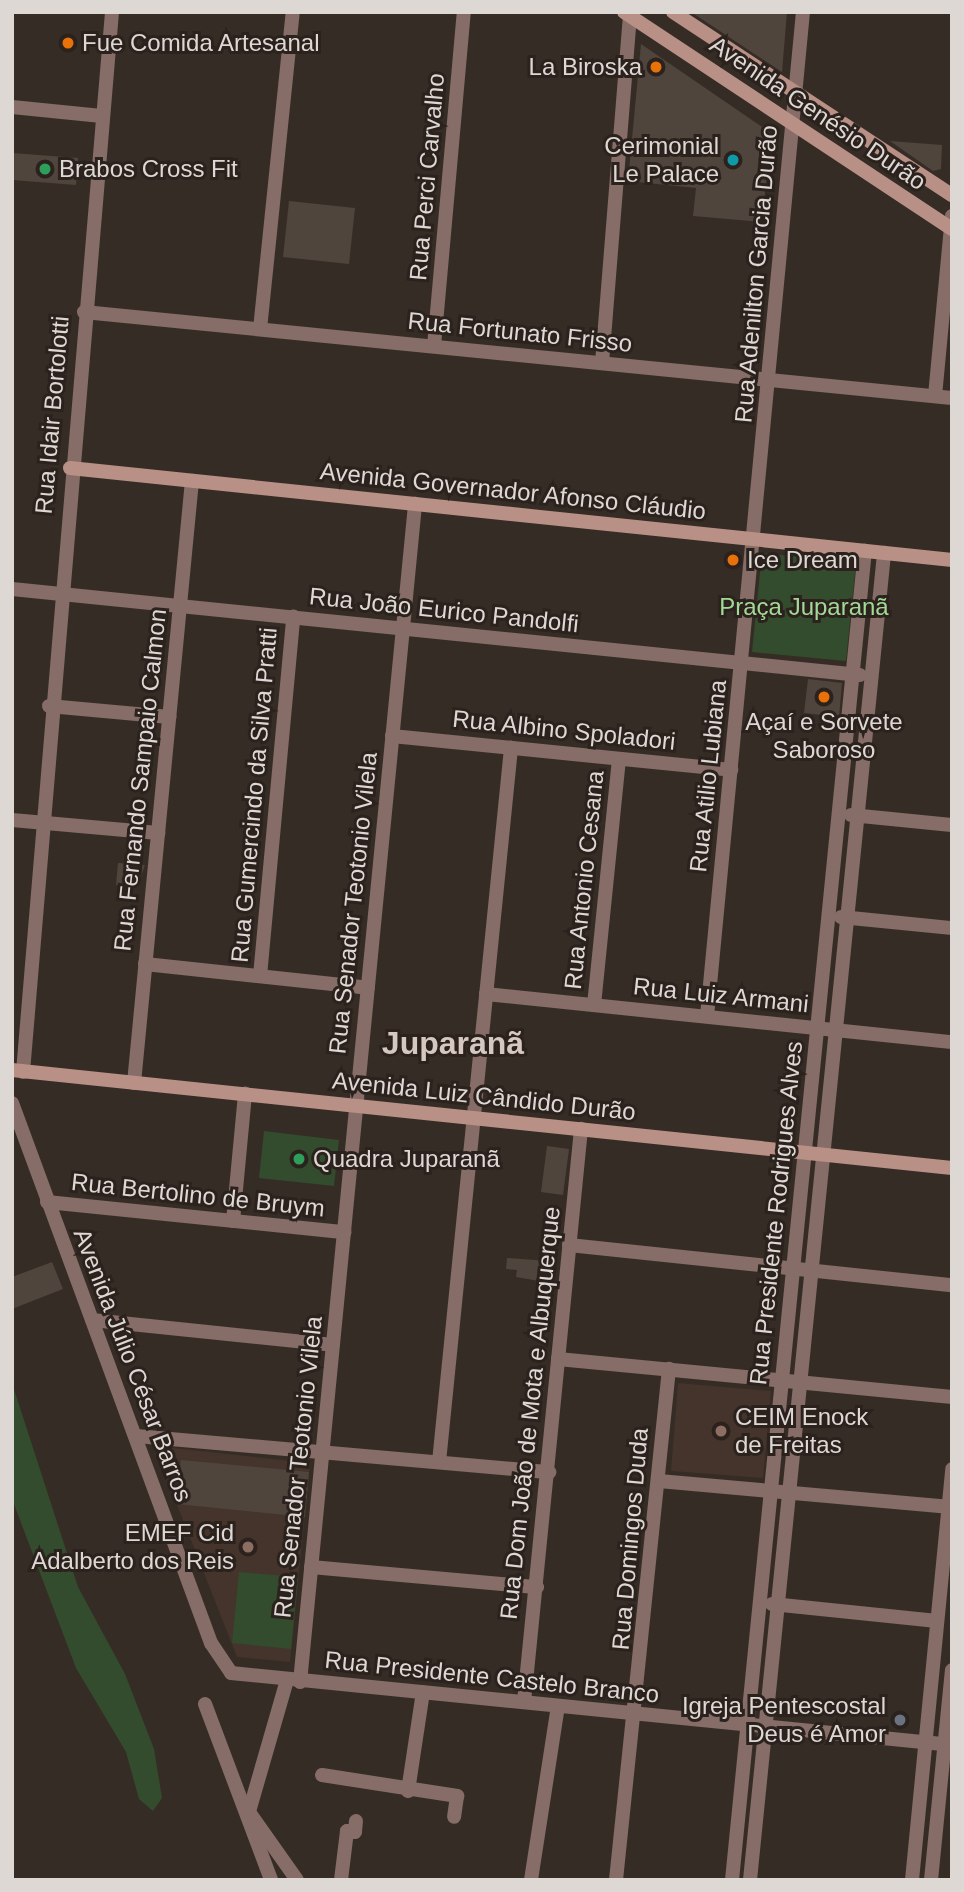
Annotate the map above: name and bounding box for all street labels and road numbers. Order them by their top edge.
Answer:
street label: Avenida Genésio Durão [704,30,932,196]
street label: Rua Perci Carvalho [404,72,450,282]
street label: Rua Adenilton Garcia Durão [729,123,783,425]
street label: Rua Fortunato Frisso [406,306,634,358]
street label: Rua Idair Bortolotti [29,315,75,515]
street label: Avenida Governador Afonso Cláudio [318,456,708,526]
street label: Rua João Eurico Pandolfi [308,582,580,638]
street label: Rua Fernando Sampaio Calmon [108,607,172,953]
street label: Rua Gumercindo da Silva Pratti [225,626,283,964]
street label: Rua Atilio Lubiana [683,678,733,874]
street label: Rua Albino Spoladori [450,704,678,756]
street label: Rua Senador Teotonio Vilela [323,750,383,1056]
street label: Rua Antonio Cesana [558,768,610,992]
street label: Rua Luiz Armani [631,971,811,1019]
street label: Rua Presidente Rodrigues Alves [744,1039,808,1387]
street label: Avenida Luiz Cândido Durão [331,1066,637,1126]
street label: Rua Bertolino de Bruym [70,1167,326,1223]
street label: Rua Dom João de Mota e Albuquerque [494,1205,566,1621]
street label: Avenida Júlio César Barros [68,1224,198,1506]
street label: Rua Senador Teotonio Vilela [268,1314,328,1620]
street label: Rua Domingos Duda [606,1427,654,1651]
street label: Rua Presidente Castelo Branco [323,1645,661,1709]

